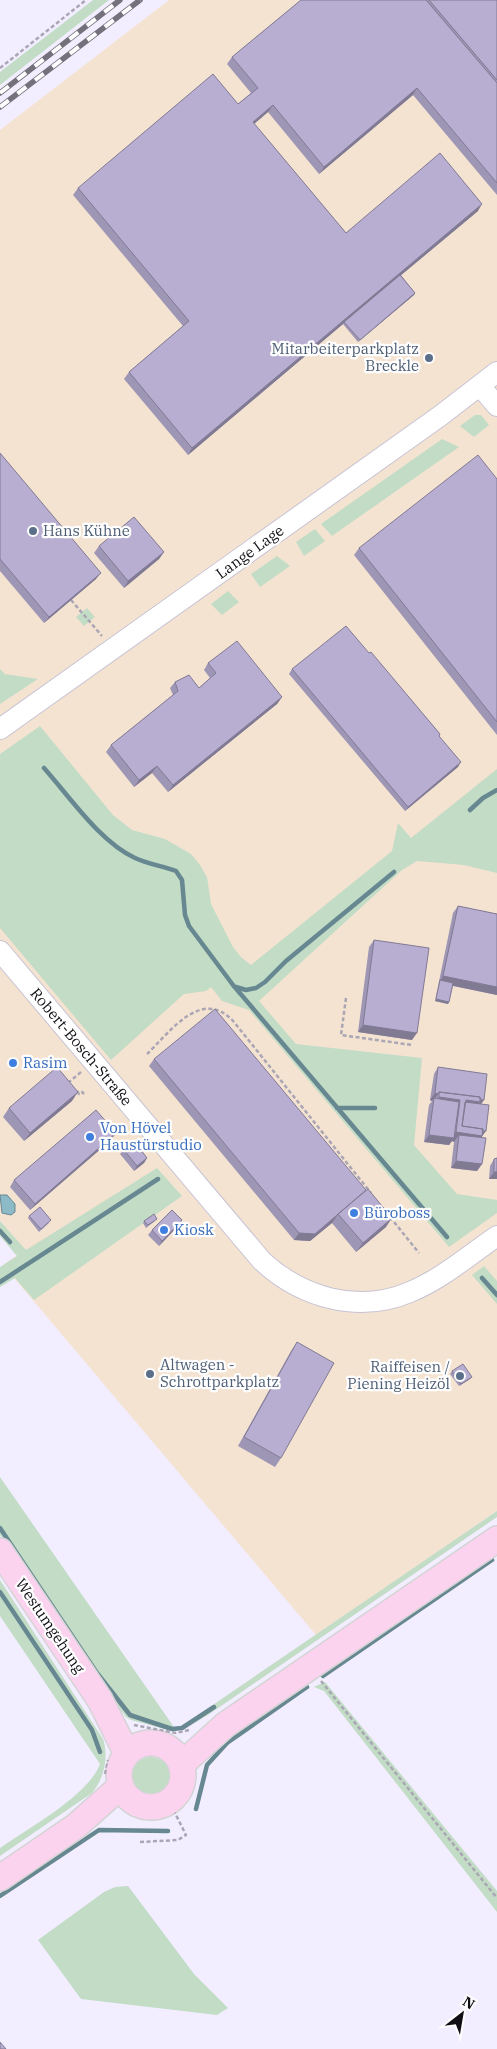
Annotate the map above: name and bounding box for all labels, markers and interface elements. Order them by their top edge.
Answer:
place label: Mitarbeiterparkplatz Breckle [272,339,419,375]
marker: Mitarbeiterparkplatz Breckle [423,352,435,364]
place label: Hans Kühne [43,521,130,540]
street label: Lange Lage [212,521,287,583]
marker: Hans Kühne [27,525,39,537]
street label: Robert-Bosch-Straße [26,984,136,1110]
place label: Rasim [23,1053,68,1072]
marker: Rasim [7,1057,19,1069]
place label: Von Hövel Haustürstudio [100,1118,202,1154]
marker: Von Hövel Haustürstudio [84,1131,96,1143]
place label: Büroboss [364,1203,430,1222]
marker: Büroboss [348,1207,360,1219]
place label: Kiosk [174,1220,214,1239]
marker: Kiosk [158,1224,170,1236]
place label: Altwagen - Schrottparkplatz [160,1355,279,1391]
place label: Raiffeisen / Piening Heizöl [347,1357,450,1393]
marker: Altwagen - Schrottparkplatz [144,1368,156,1380]
marker: Raiffeisen / Piening Heizöl [454,1370,466,1382]
street label: Westumgehung [12,1575,89,1677]
north arrow [437,1989,487,2039]
text: N [459,1992,478,2013]

